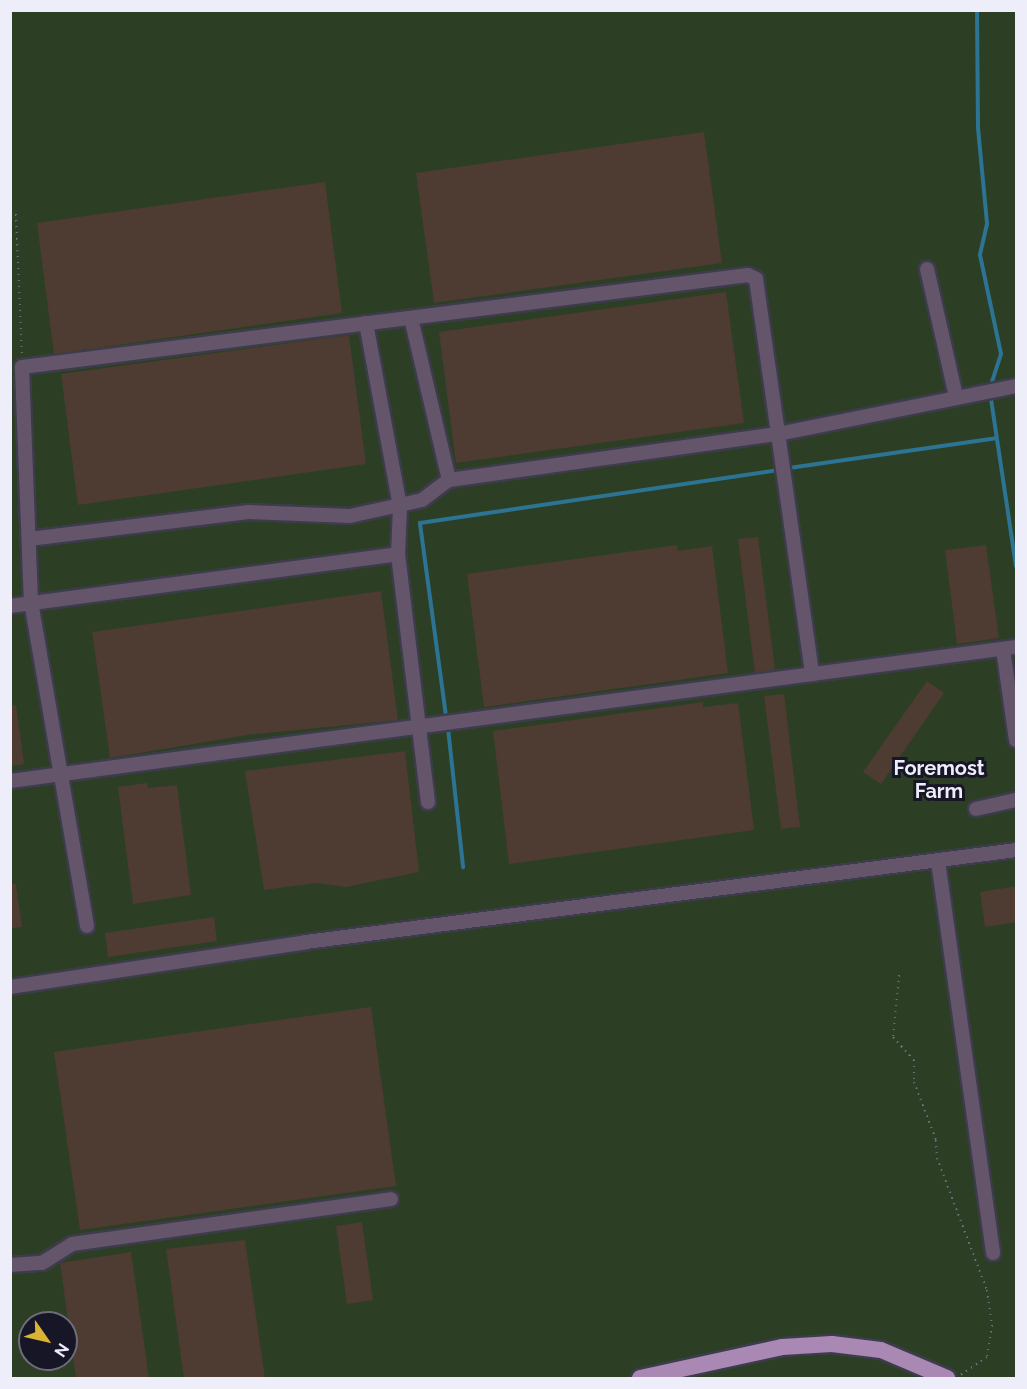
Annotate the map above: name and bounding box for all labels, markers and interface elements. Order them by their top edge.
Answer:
district label: Foremost Farm [894,756,984,803]
north arrow [18,1311,78,1371]
text: N [50,1340,73,1361]

